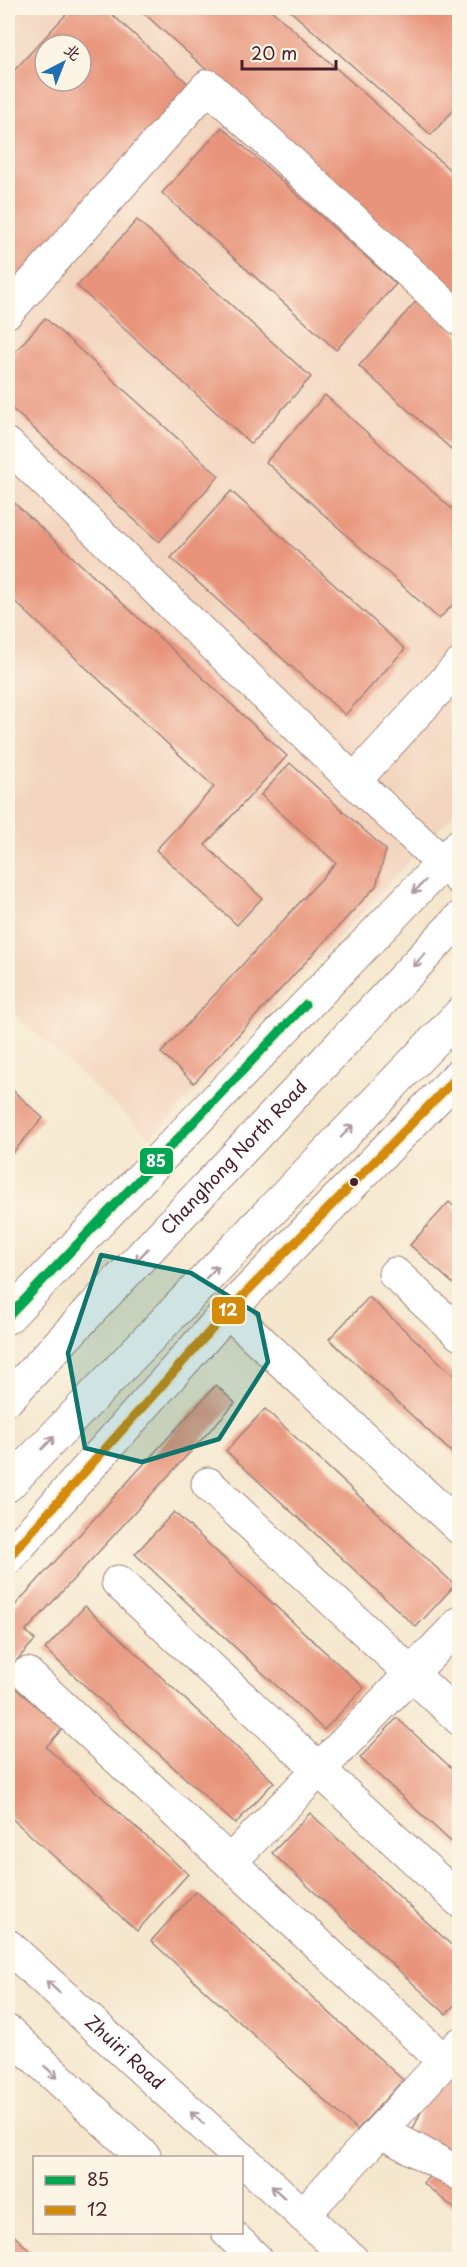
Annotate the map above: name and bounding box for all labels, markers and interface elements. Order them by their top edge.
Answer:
north arrow [33,33,93,93]
scale bar [242,33,336,71]
text: 北 [60,37,88,65]
text: 20 m [251,39,297,66]
one-way arrow [411,879,426,894]
one-way arrow [412,953,427,968]
street label: Changhong North Road [153,1073,313,1240]
one-way arrow [340,1124,354,1139]
line badge: 85 [139,1147,174,1175]
text: 85 [146,1148,166,1172]
unlabelled marker [348,1176,360,1188]
one-way arrow [135,1248,149,1263]
one-way arrow [205,1264,219,1279]
line badge: 12 [211,1296,246,1325]
text: 12 [219,1297,237,1321]
one-way arrow [41,1436,55,1451]
one-way arrow [46,1980,61,1994]
street label: Zhuiri Road [80,2008,172,2095]
one-way arrow [43,2065,58,2079]
one-way arrow [190,2111,205,2125]
legend [33,2156,243,2234]
text: 85 [87,2165,109,2192]
one-way arrow [271,2185,286,2199]
text: 12 [87,2195,108,2222]

